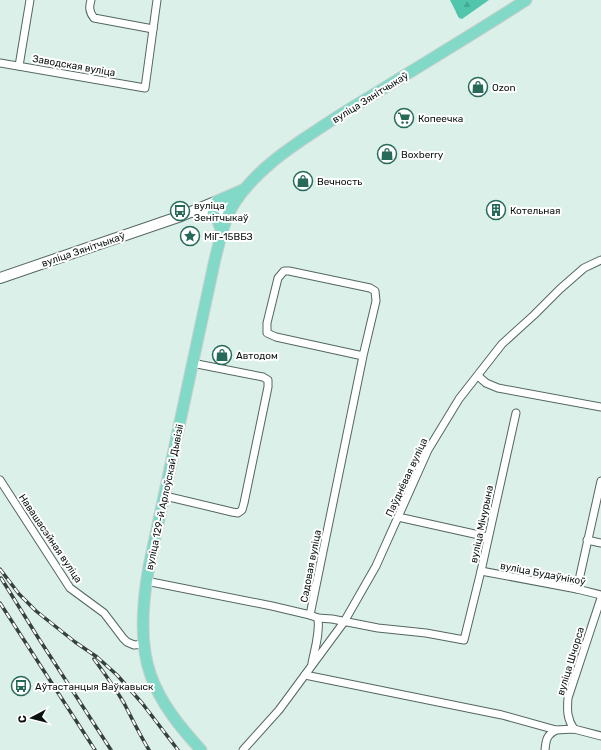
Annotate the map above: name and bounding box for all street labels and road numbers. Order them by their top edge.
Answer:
street label: Заводская вуліца [31,53,116,79]
street label: вуліца Зянітчыкаў [330,69,411,126]
street label: вуліца Зянітчыкаў [40,230,127,270]
street label: вуліца 129-й Арлоўскай Дывізіі [144,423,186,571]
street label: Паўднёвая вуліца [383,436,430,519]
street label: вуліца Мічурына [468,484,496,564]
street label: Навашасэйная вуліца [16,492,84,585]
street label: Садовая вуліца [298,529,324,603]
street label: вуліца Будаўнікоў [499,560,587,588]
street label: вуліца Шчорса [555,626,587,697]

